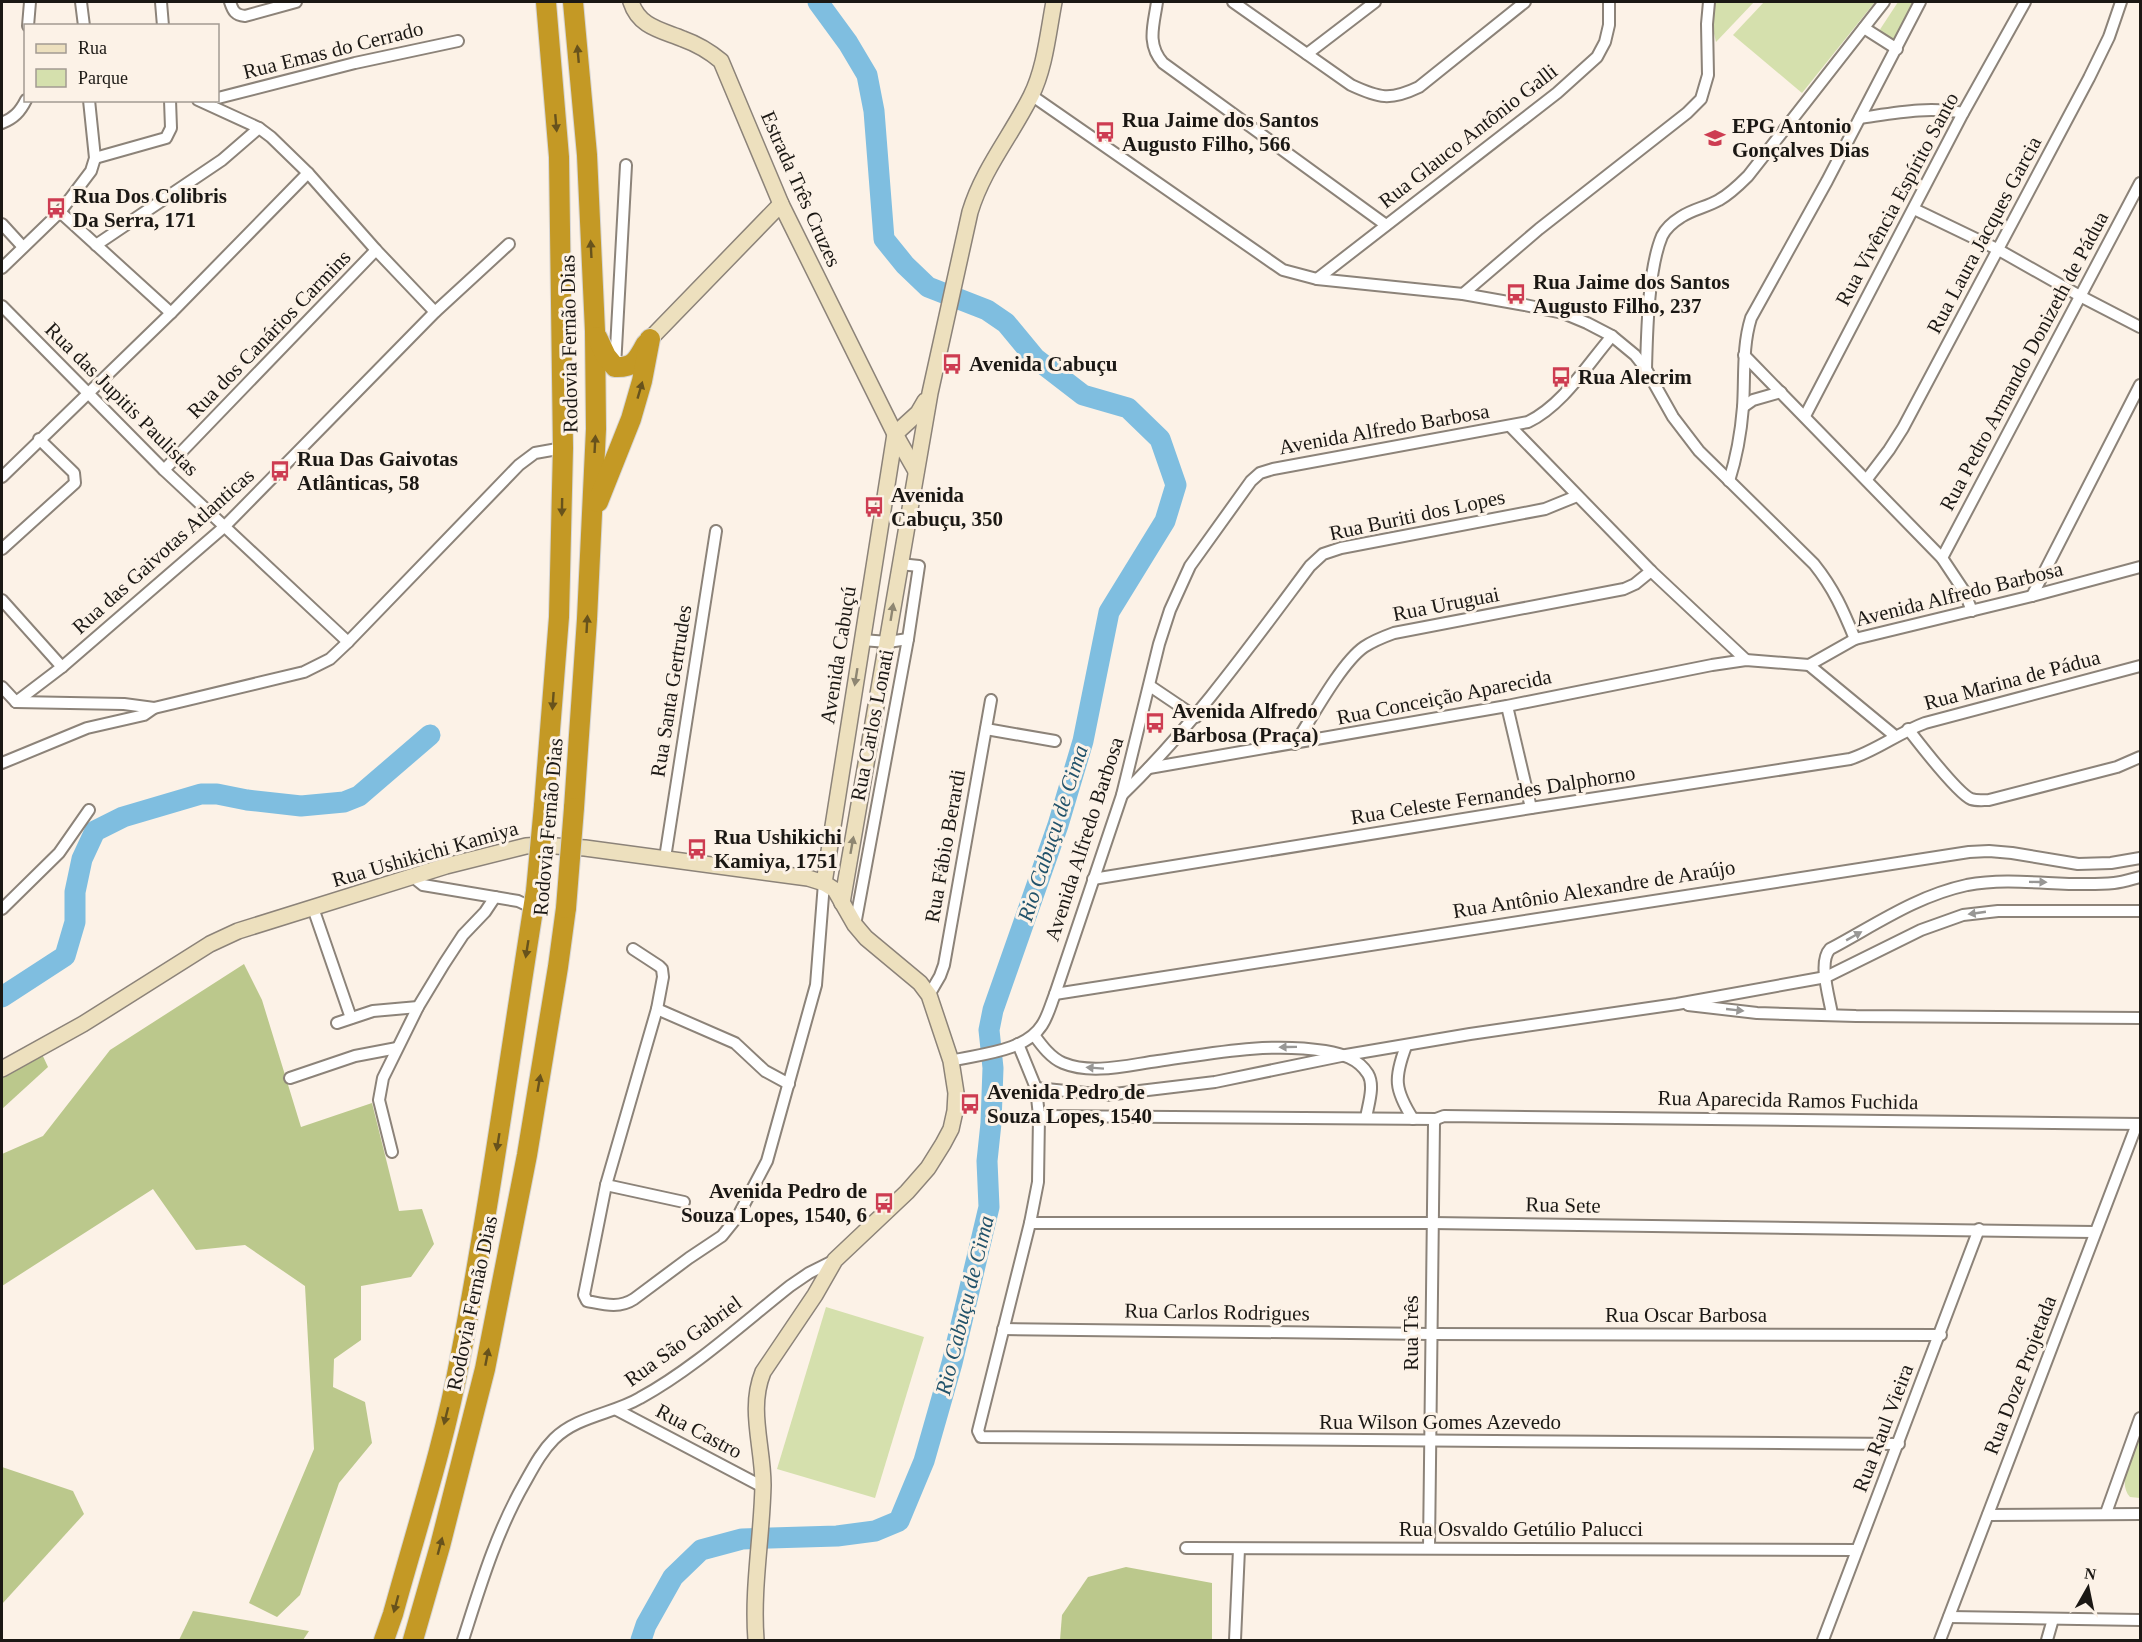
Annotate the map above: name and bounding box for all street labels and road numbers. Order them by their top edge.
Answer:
street label: Rua Emas do Cerrado [240,16,426,84]
street label: Rua Glauco Antônio Galli [1374,59,1562,213]
street label: Rua Vivência Espírito Santo [1831,88,1963,310]
street label: Estrada Três Cruzes [756,107,846,271]
street label: Rua Laura Jacques Garcia [1922,132,2047,338]
street label: Rua Pedro Armando Donizeth de Pádua [1935,207,2114,515]
street label: Rua dos Canários Carmins [182,245,356,423]
street label: Rodovia Fernão Dias [555,255,583,433]
street label: Rua das Jupitis Paulistas [40,317,204,481]
street label: Avenida Alfredo Barbosa [1277,399,1492,459]
street label: Rua das Gaivotas Atlanticas [67,463,259,639]
street label: Rua Buriti dos Lopes [1327,485,1507,545]
street label: Avenida Alfredo Barbosa [1853,556,2066,631]
street label: Rua Uruguai [1391,582,1501,626]
street label: Avenida Cabuçú [815,584,861,726]
street label: Rua Santa Gertrudes [646,603,696,779]
street label: Rua Marina de Pádua [1921,645,2103,715]
street label: Rua Carlos Lonati [846,647,898,803]
street label: Rua Conceição Aparecida [1335,664,1554,730]
street label: Avenida Alfredo Barbosa [1040,733,1129,944]
street label: Rodovia Fernão Dias [528,737,568,917]
street label: Rua Celeste Fernandes Dalphorno [1349,761,1637,829]
street label: Rua Fábio Berardi [920,767,970,924]
street label: Rua Ushikichi Kamiya [329,816,521,892]
street label: Rua Antônio Alexandre de Araújo [1451,855,1737,923]
street label: Rua Aparecida Ramos Fuchida [1657,1086,1919,1114]
street label: Rua Sete [1525,1192,1601,1218]
street label: Rodovia Fernão Dias [442,1213,502,1393]
street label: Rua São Gabriel [620,1290,746,1391]
street label: Rua Doze Projetada [1979,1292,2062,1458]
street label: Rua Três [1399,1295,1423,1371]
street label: Rua Carlos Rodrigues [1124,1298,1310,1326]
street label: Rua Oscar Barbosa [1605,1303,1768,1327]
street label: Rua Raul Vieira [1848,1360,1919,1495]
street label: Rua Castro [652,1398,746,1464]
street label: Rua Wilson Gomes Azevedo [1319,1410,1561,1434]
street label: Rua Osvaldo Getúlio Palucci [1399,1517,1643,1541]

